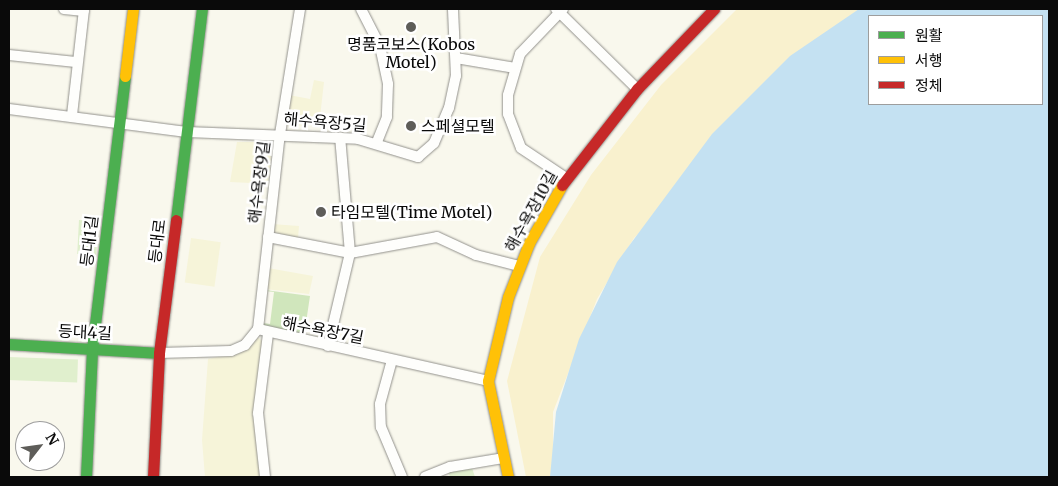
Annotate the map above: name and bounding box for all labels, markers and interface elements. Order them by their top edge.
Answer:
legend [868,15,1043,105]
marker: 명품코보스(Kobos Motel) [405,21,417,33]
text: 원활 [915,26,943,45]
place label: 명품코보스(Kobos Motel) [347,34,475,72]
text: 서행 [915,51,943,70]
text: 정체 [915,76,943,95]
street label: 해수욕장5길 [283,109,367,135]
place label: 스페셜모텔 [421,116,495,136]
marker: 스페셜모텔 [405,120,417,132]
street label: 해수욕장9길 [244,139,274,225]
street label: 해수욕장10길 [501,167,561,255]
place label: 타임모텔(Time Motel) [331,202,491,222]
marker: 타임모텔(Time Motel) [315,206,327,218]
street label: 등대1길 [76,214,102,268]
street label: 등대로 [145,218,169,264]
street label: 해수욕장7길 [281,313,365,347]
street label: 등대4길 [58,321,112,343]
north arrow [15,421,65,471]
text: N [42,430,63,448]

